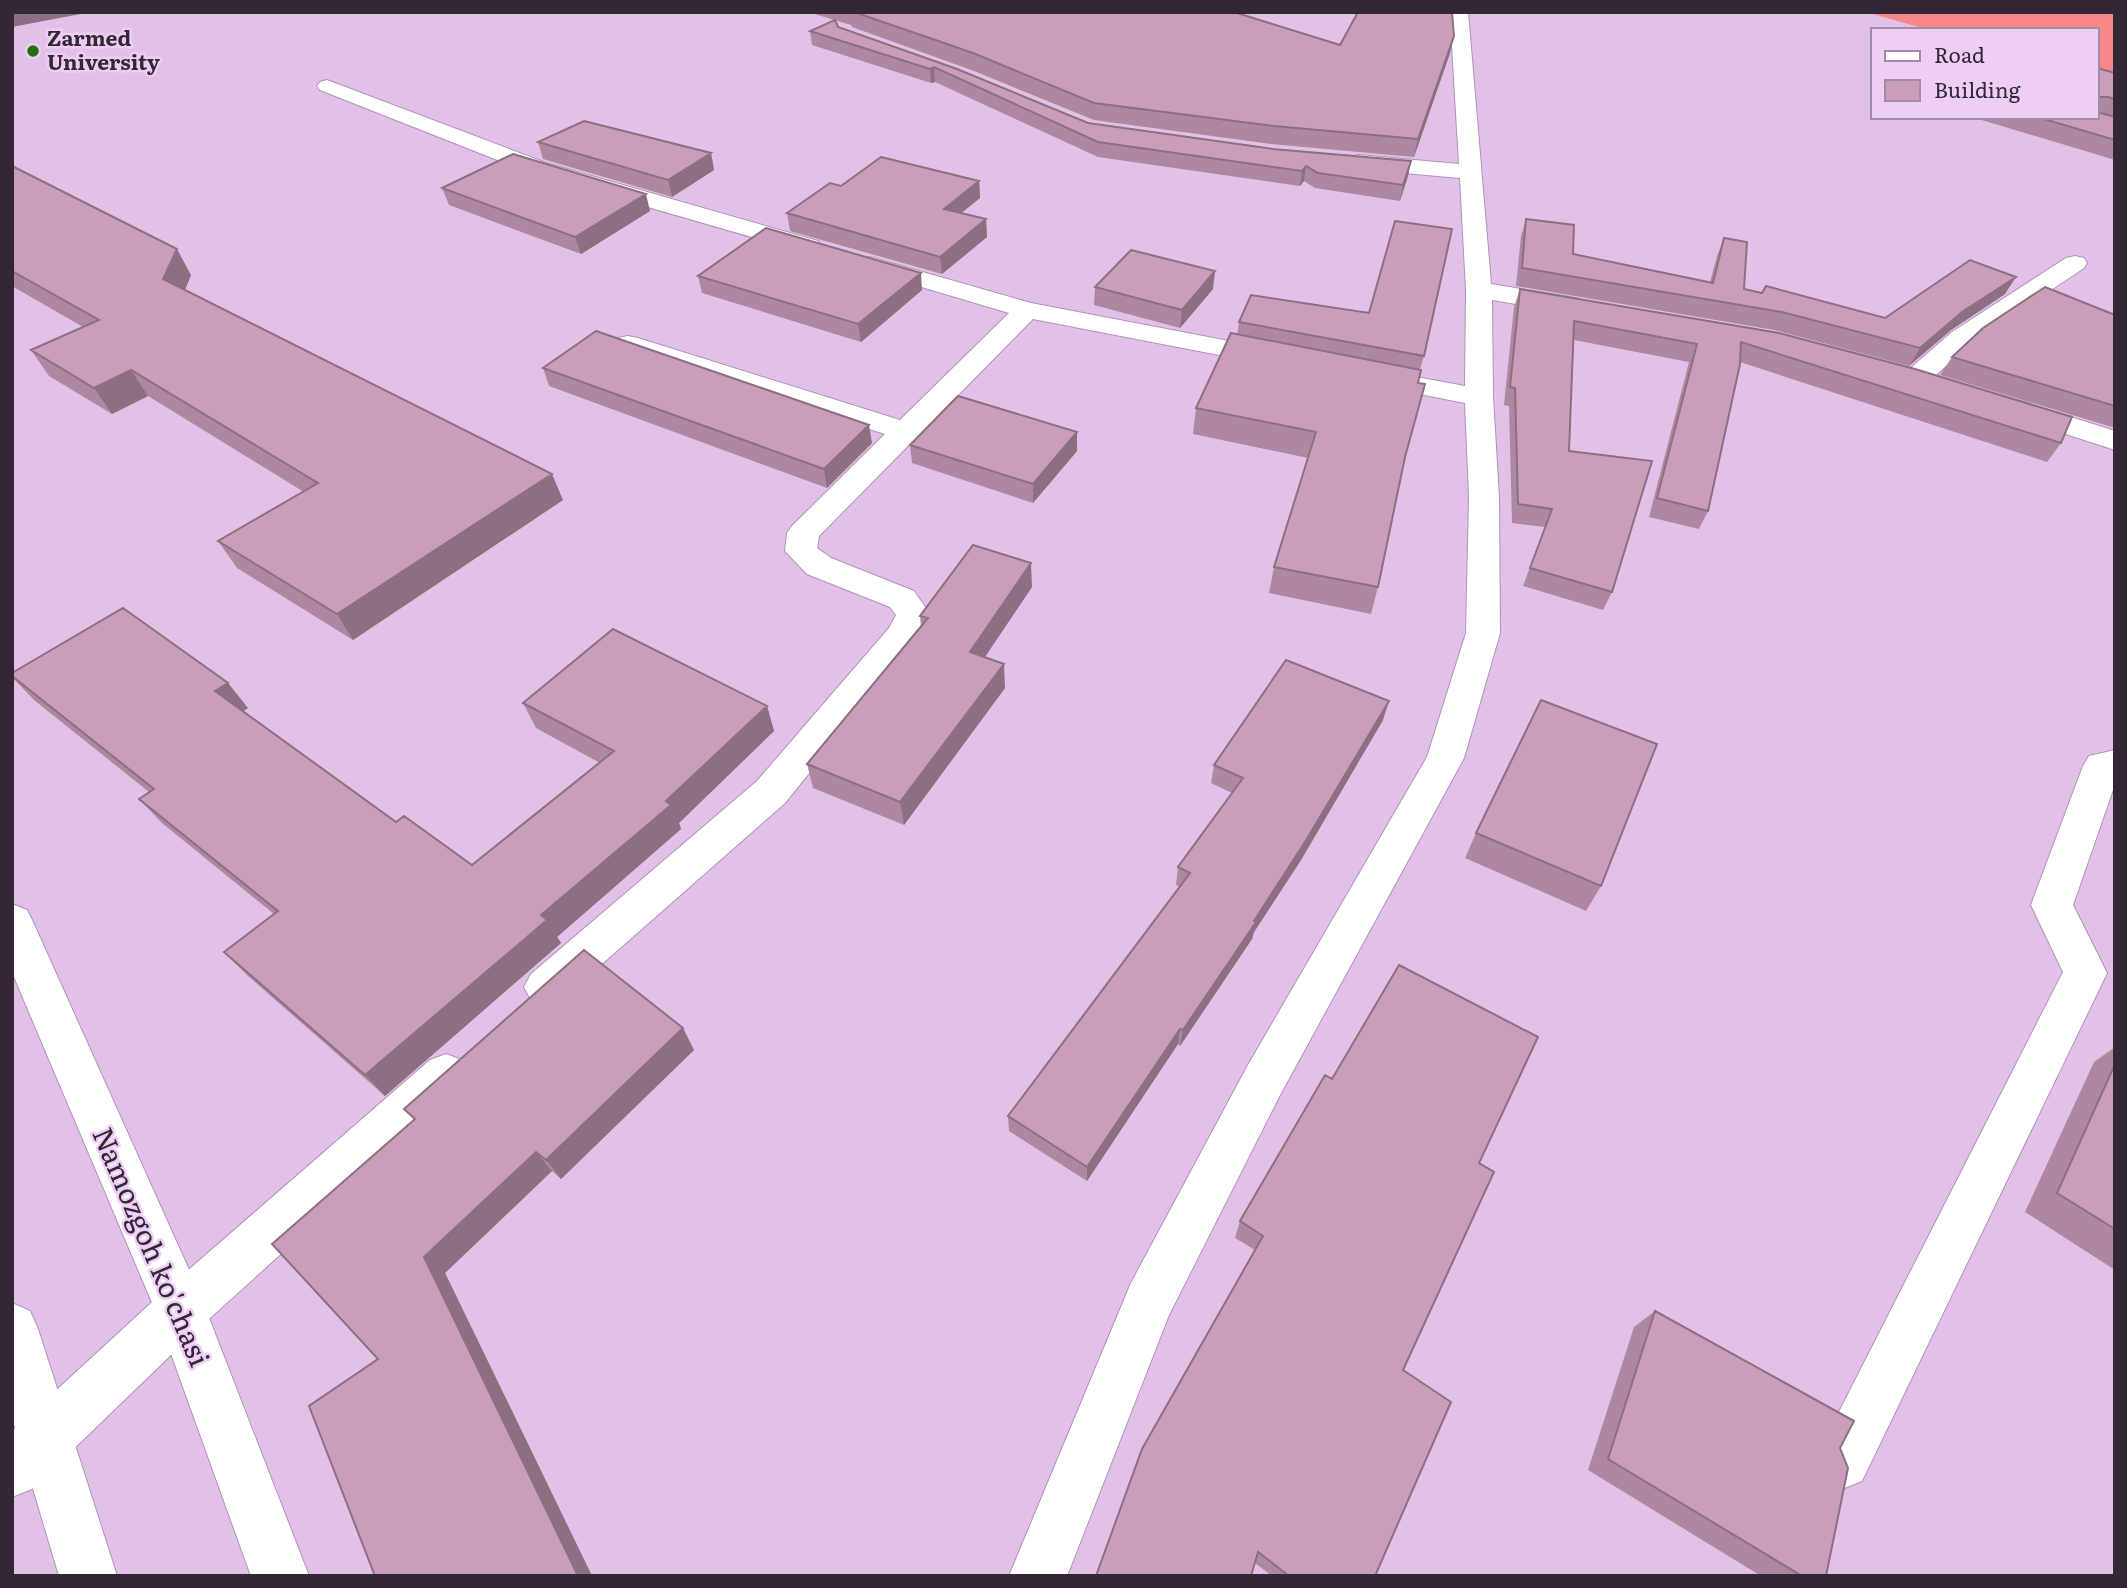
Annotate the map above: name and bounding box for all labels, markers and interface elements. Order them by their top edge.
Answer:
place label: Zarmed University [47,21,160,76]
legend [1871,28,2099,119]
text: Road [1934,38,1985,69]
marker: Zarmed University [25,43,41,59]
text: Building [1934,73,2021,104]
street label: Namozgoh ko'chasi [83,1120,222,1372]

